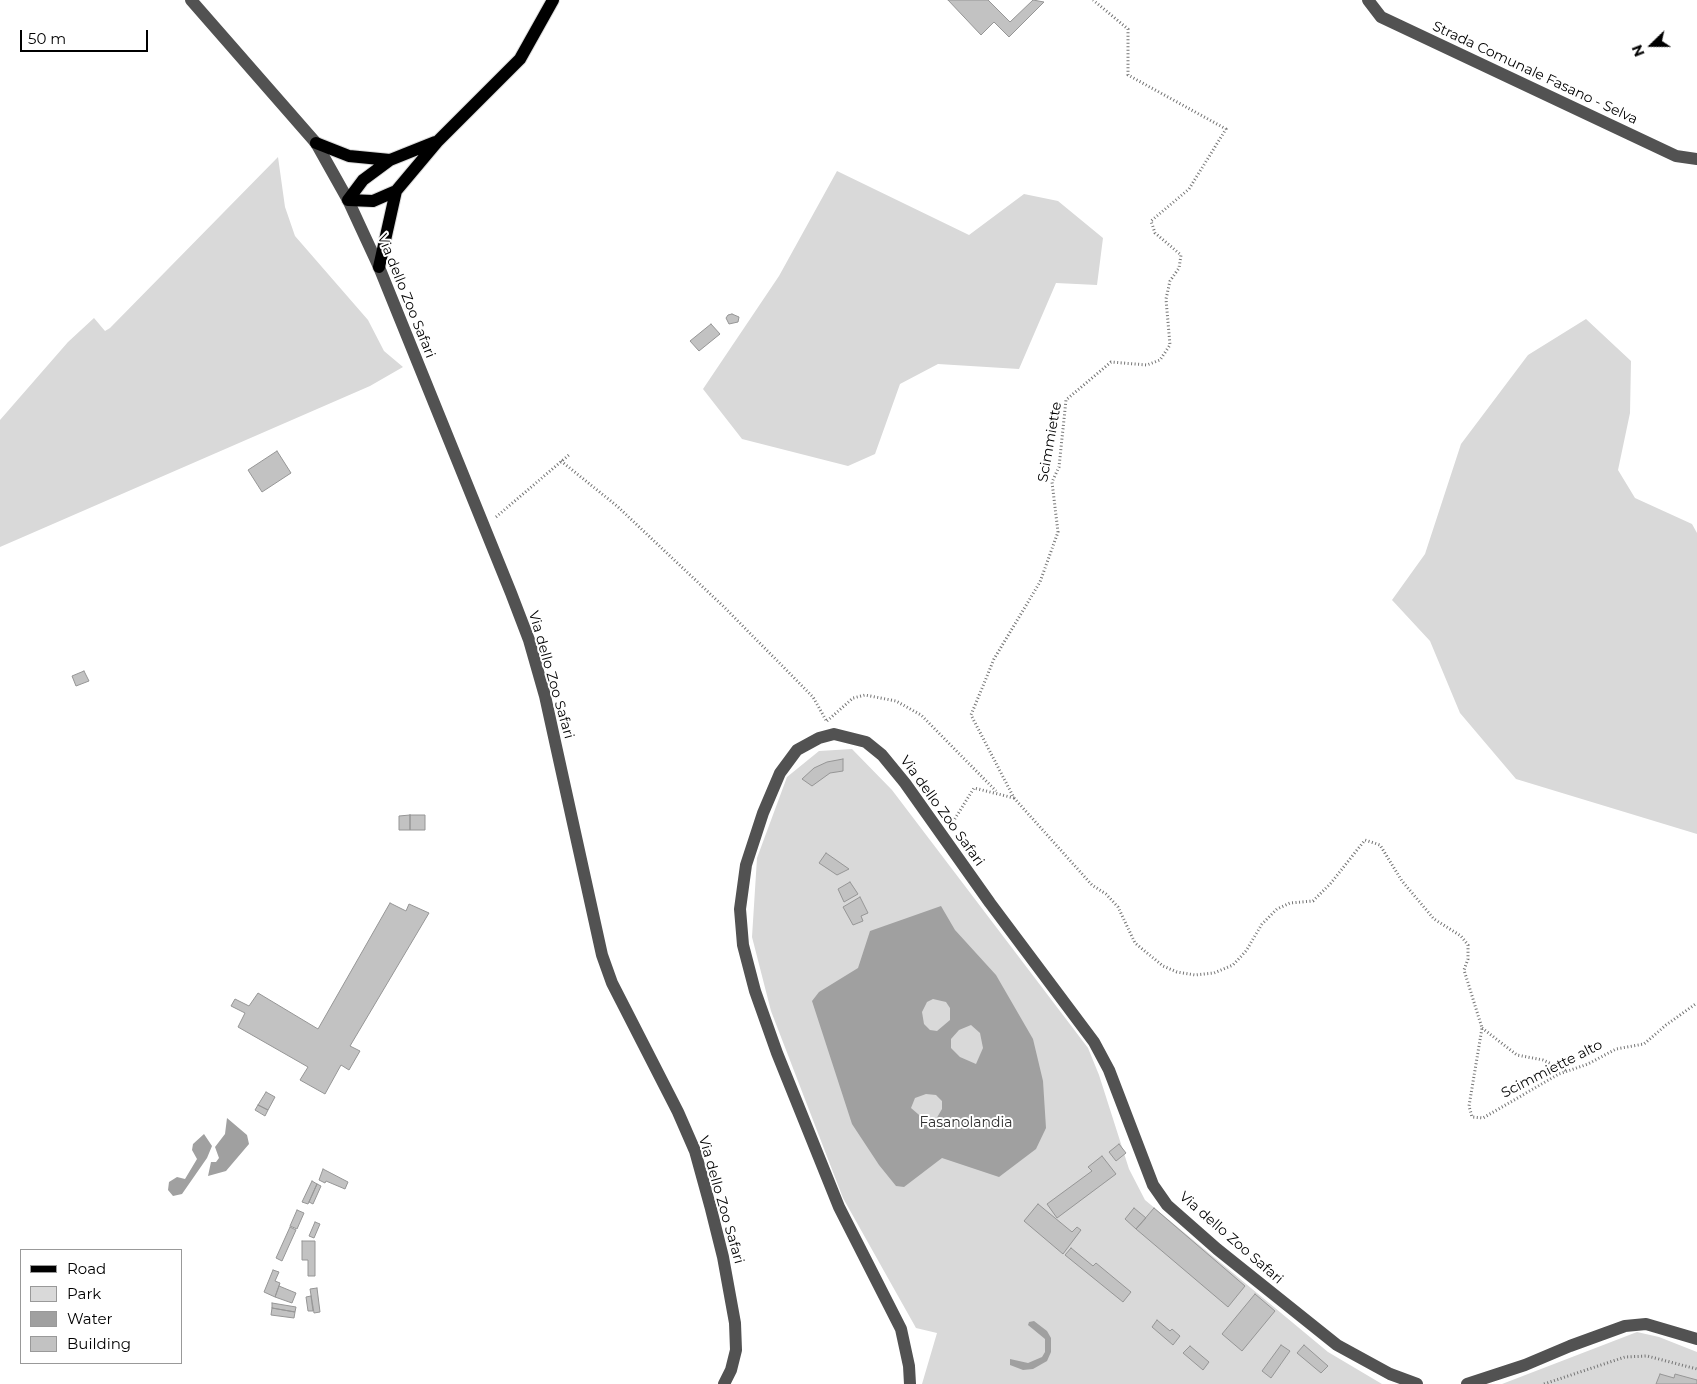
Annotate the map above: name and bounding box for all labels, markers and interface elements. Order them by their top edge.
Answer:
street label: Strada Comunale Fasano - Selva [1430,18,1640,128]
scale bar [22,20,150,52]
north arrow [1627,20,1677,70]
text: 50 m [28,29,66,48]
text: N [1628,42,1649,59]
street label: Via dello Zoo Safari [373,232,439,360]
street label: Scimmiette [1035,400,1065,484]
street label: Via dello Zoo Safari [525,609,577,741]
street label: Via dello Zoo Safari [896,753,988,869]
street label: Scimmiette alto [1499,1036,1605,1102]
park label: Fasanolandia [919,1115,1013,1131]
street label: Via dello Zoo Safari [695,1134,747,1266]
street label: Via dello Zoo Safari [1176,1188,1286,1288]
legend [20,1249,182,1364]
text: Road [67,1259,106,1278]
text: Park [67,1284,101,1303]
text: Water [67,1309,113,1328]
text: Building [67,1334,131,1353]

